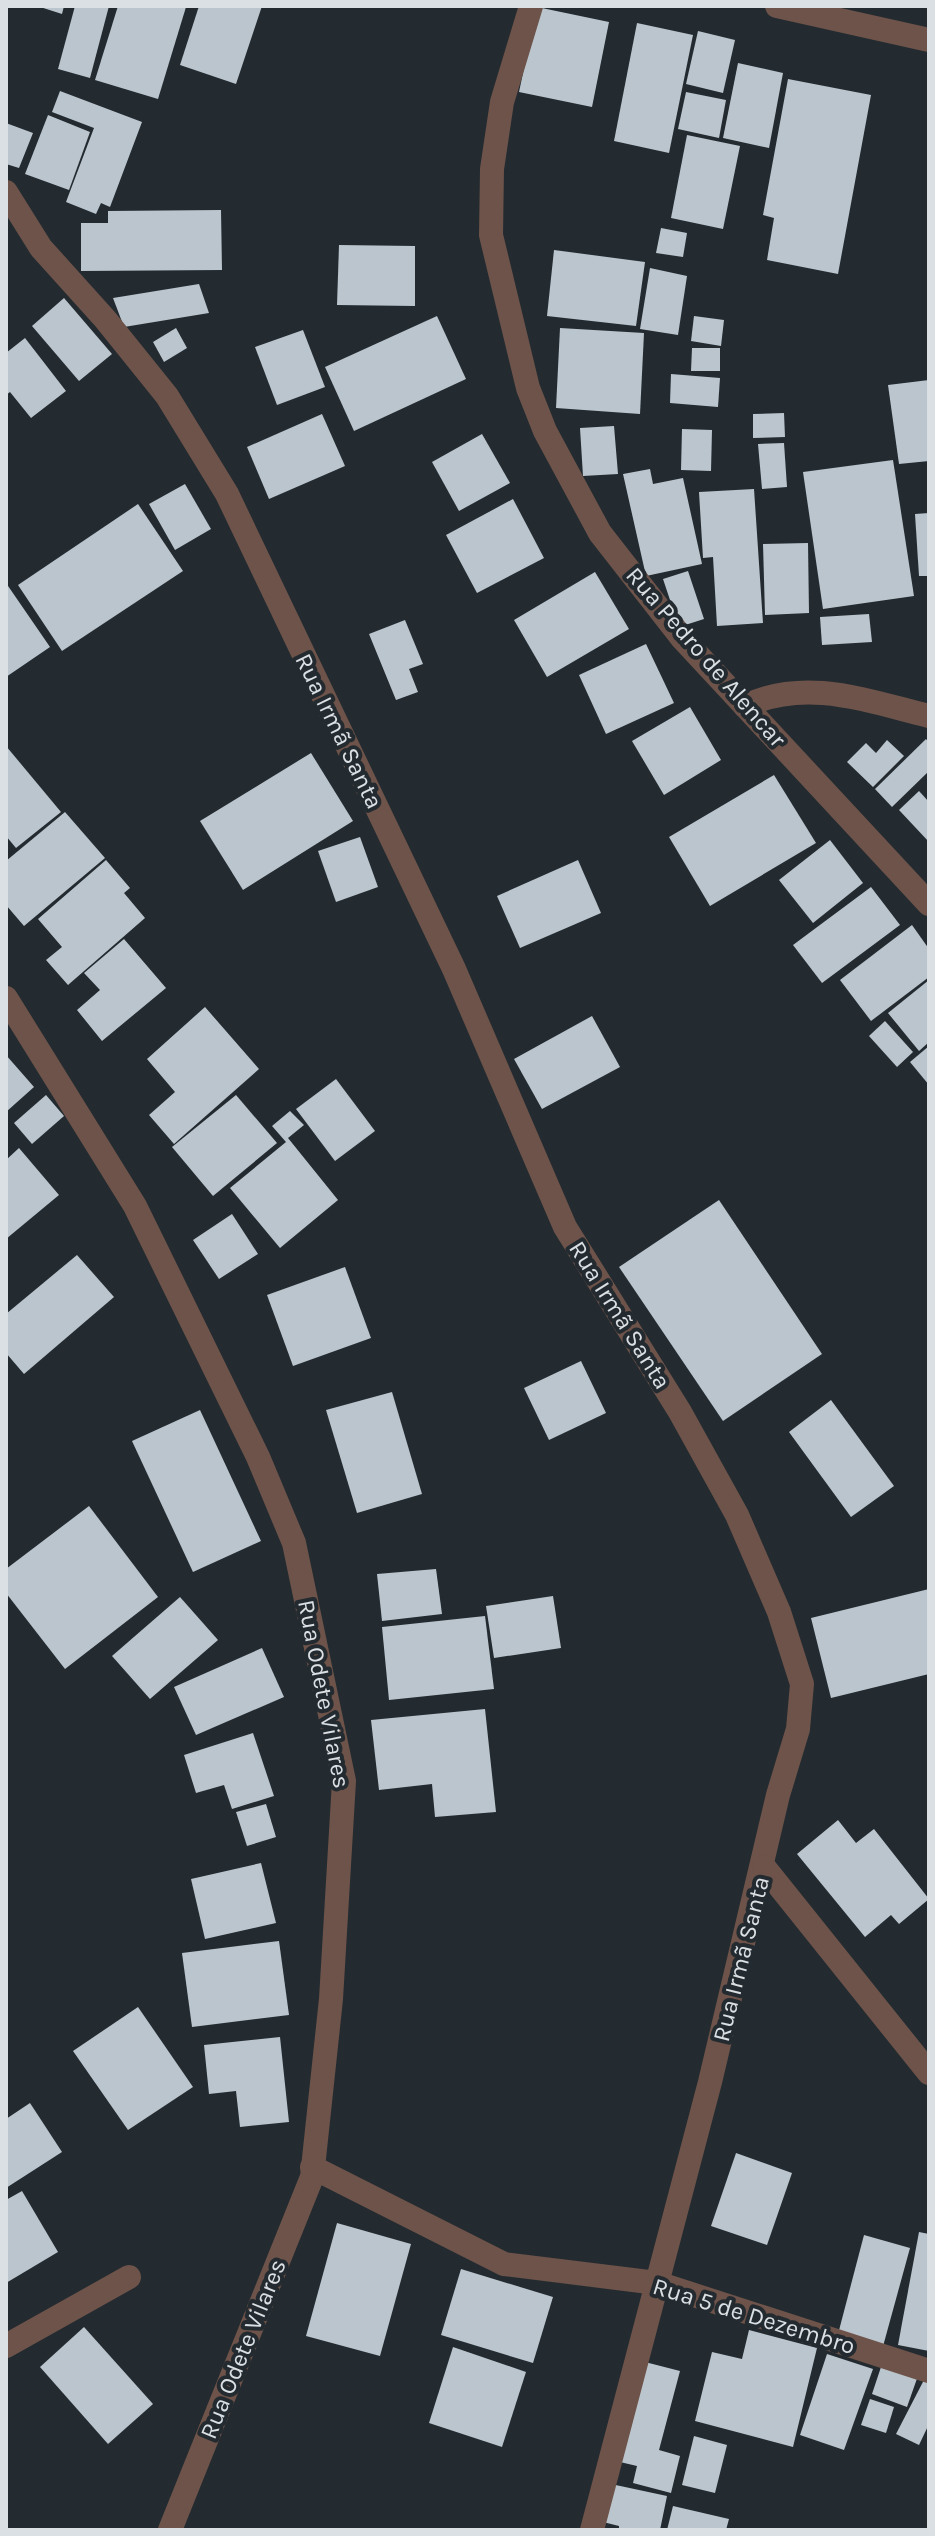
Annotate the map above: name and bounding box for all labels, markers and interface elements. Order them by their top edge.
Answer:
street label: Rua Pedro de Alencar [620,561,792,753]
street label: Rua Irmã Santa [289,649,389,813]
street label: Rua Irmã Santa [563,1236,677,1394]
street label: Rua Odete Vilares [292,1597,356,1791]
street label: Rua Irmã Santa [707,1873,775,2045]
street label: Rua Odete Vilares [194,2255,292,2443]
street label: Rua 5 de Dezembro [650,2272,858,2360]

